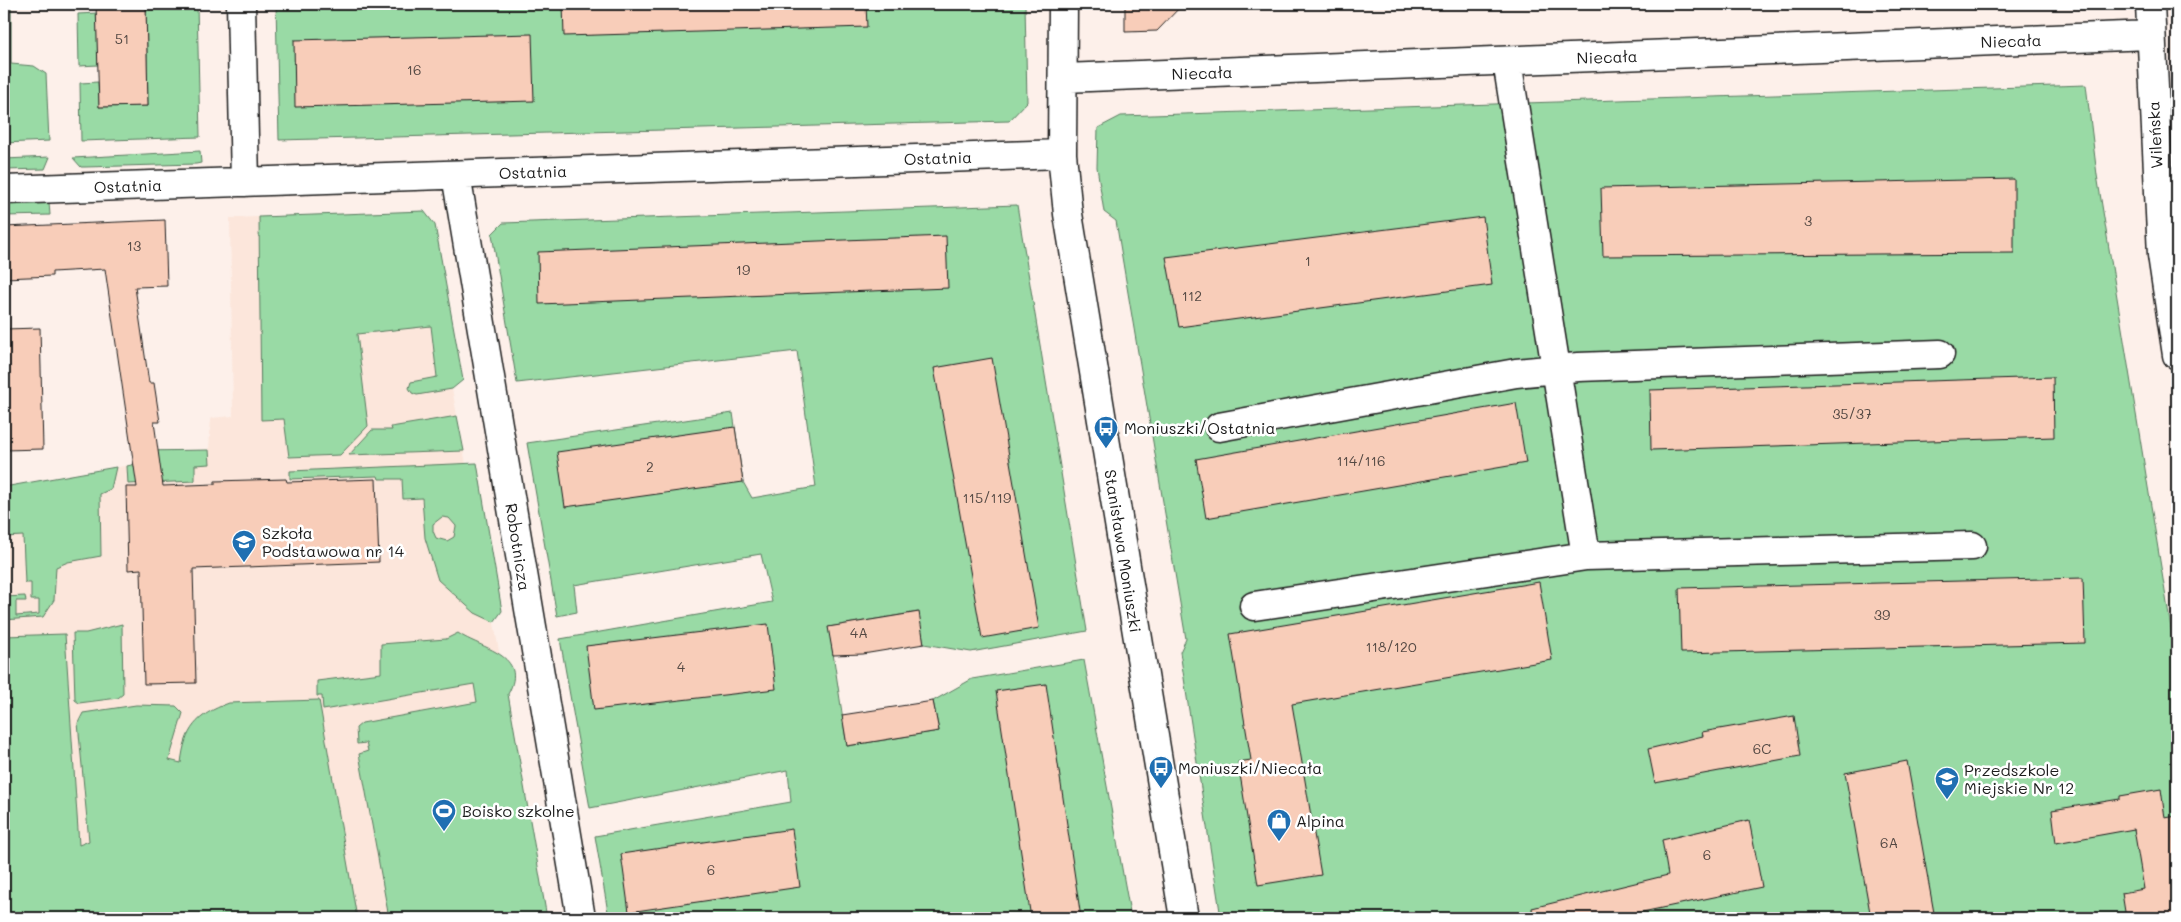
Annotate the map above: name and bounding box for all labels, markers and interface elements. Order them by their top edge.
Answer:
house number: 51 [115,29,129,48]
street label: Niecała [1980,29,2042,52]
street label: Niecała [1576,45,1638,68]
house number: 16 [407,60,421,79]
street label: Niecała [1171,61,1233,84]
street label: Wileńska [2142,101,2167,170]
street label: Ostatnia [904,146,972,169]
street label: Ostatnia [499,160,567,183]
street label: Ostatnia [94,174,162,197]
house number: 3 [1804,211,1812,230]
house number: 13 [127,236,141,255]
house number: 1 [1305,251,1311,270]
house number: 19 [736,260,750,279]
house number: 112 [1182,286,1202,305]
house number: 35/37 [1832,404,1872,423]
bus stop icon: Moniuszki/Ostatnia [1093,415,1119,449]
place label: Moniuszki/Ostatnia [1124,417,1275,438]
house number: 114/116 [1336,451,1386,470]
house number: 2 [646,457,654,476]
street label: Stanisława Moniuszki [1100,468,1147,634]
house number: 115/119 [963,488,1011,507]
street label: Robotnicza [501,502,536,592]
place label: Szkoła Podstawowa nr 14 [262,522,405,561]
school or university icon: Szkoła Podstawowa nr 14 [231,529,257,563]
house number: 39 [1874,605,1890,624]
house number: 4A [850,623,868,642]
house number: 118/120 [1365,637,1417,656]
house number: 4 [677,657,686,676]
house number: 6C [1753,739,1771,758]
bus stop icon: Moniuszki/Niecała [1148,755,1174,789]
place label: Moniuszki/Niecała [1178,757,1322,778]
place label: Przedszkole Miejskie Nr 12 [1964,759,2074,798]
school or university icon: Przedszkole Miejskie Nr 12 [1934,766,1960,800]
sports icon: Boisko szkolne [431,798,457,832]
place label: Boisko szkolne [462,800,575,821]
shop icon: Alpina [1266,808,1292,842]
place label: Alpina [1296,810,1345,831]
house number: 6A [1880,833,1898,852]
house number: 6 [1703,845,1711,864]
house number: 6 [707,860,715,879]

